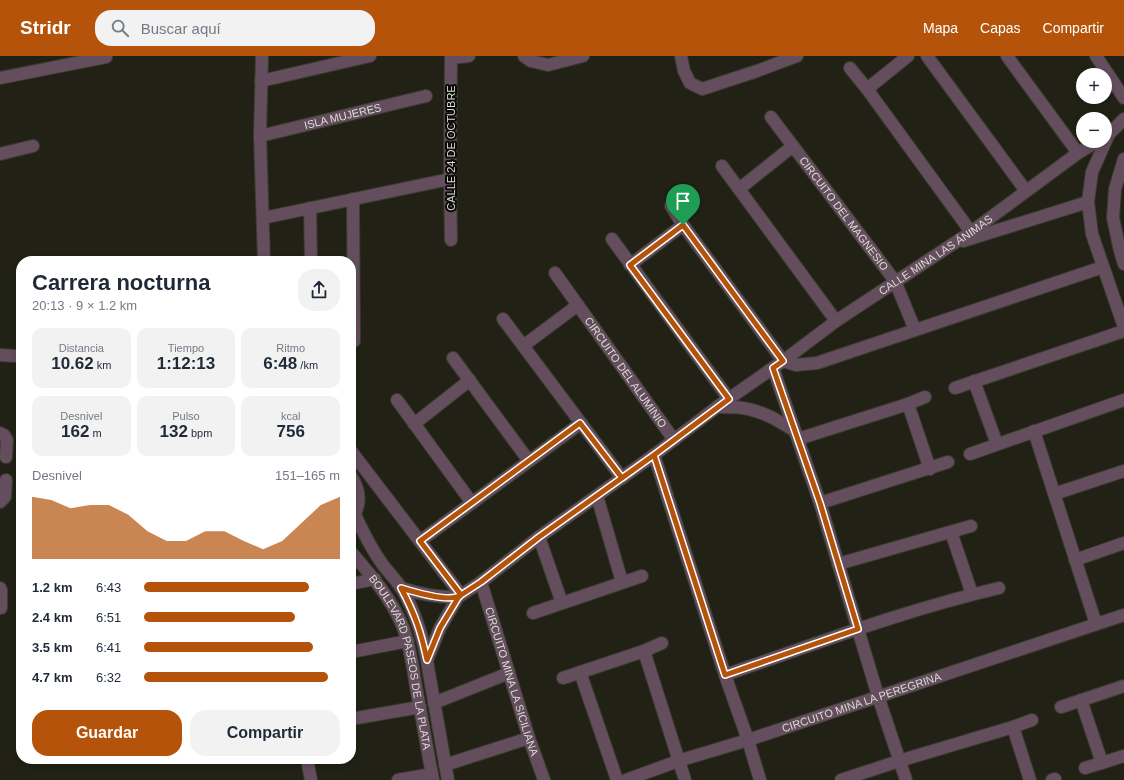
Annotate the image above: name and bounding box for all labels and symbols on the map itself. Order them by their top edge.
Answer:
street label: CALLE 24 DE OCTUBRE [445,85,457,211]
street label: ISLA MUJERES [303,101,382,131]
street label: CIRCUITO DEL MAGNESIO [797,154,891,273]
pin [666,184,700,225]
street label: CALLE MINA LAS ÁNIMAS [876,212,994,297]
street label: CIRCUITO DEL ALUMINIO [582,315,669,430]
street label: BOULEVARD PASEOS DE LA PLATA [367,572,433,751]
street label: CIRCUITO MINA LA SICILIANA [483,605,541,758]
street label: CIRCUITO MINA LA PEREGRINA [780,670,943,734]

